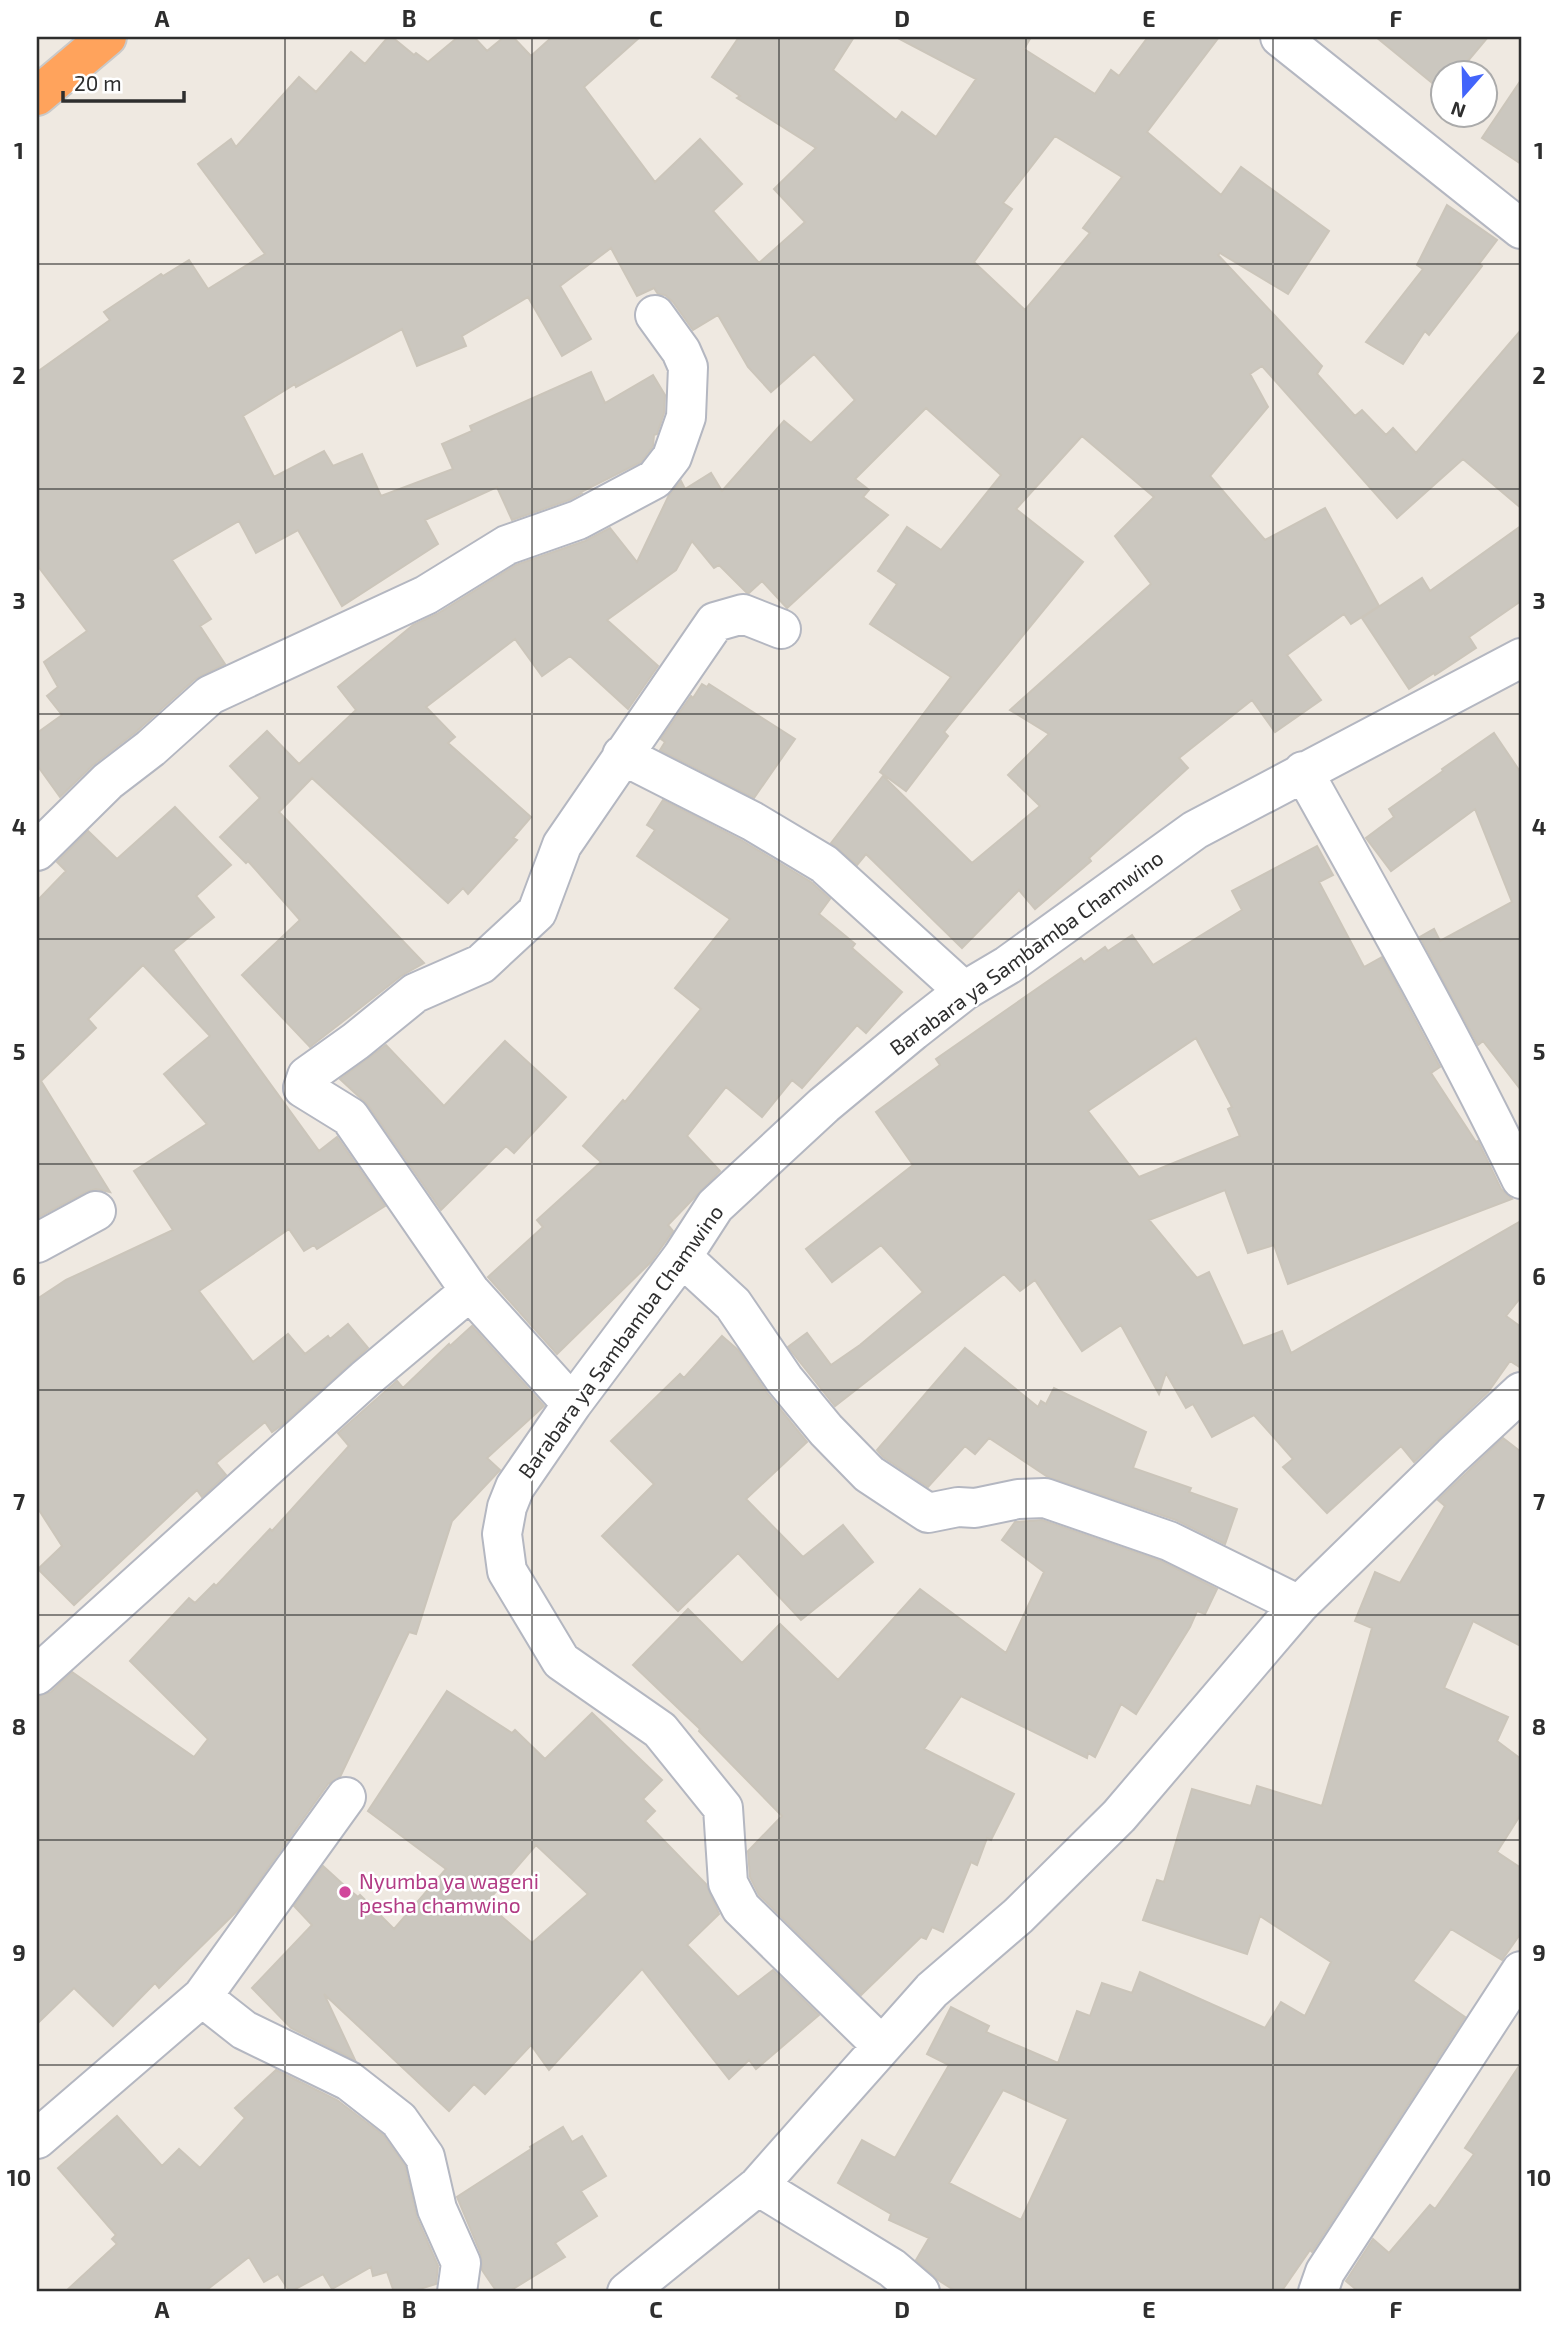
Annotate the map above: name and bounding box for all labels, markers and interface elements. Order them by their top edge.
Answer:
text: A [154,4,170,32]
text: B [402,4,416,32]
text: C [649,4,663,32]
text: D [894,4,910,32]
text: E [1142,4,1156,32]
text: F [1390,4,1403,32]
scale bar [63,60,184,104]
north arrow [1428,60,1498,130]
text: 20 m [74,70,122,95]
text: N [1448,97,1468,124]
text: 1 [14,136,24,164]
text: 1 [1534,136,1544,164]
text: 2 [12,361,26,389]
text: 2 [1532,361,1546,389]
text: 3 [12,586,26,614]
text: 3 [1532,586,1546,614]
text: 4 [12,812,26,840]
text: 4 [1532,812,1546,840]
street label: Barabara ya Sambamba Chamwino [884,844,1168,1060]
text: 5 [13,1037,25,1065]
text: 5 [1533,1037,1545,1065]
street label: Barabara ya Sambamba Chamwino [512,1199,728,1483]
text: 6 [12,1262,26,1290]
text: 6 [1532,1262,1546,1290]
text: 7 [13,1487,25,1515]
text: 7 [1533,1487,1545,1515]
text: 8 [12,1712,26,1740]
text: 8 [1532,1712,1546,1740]
place label: Nyumba ya wageni pesha chamwino [359,1868,539,1917]
marker: Nyumba ya wageni pesha chamwino [337,1884,353,1900]
text: 9 [12,1938,26,1966]
text: 9 [1532,1938,1546,1966]
text: 10 [7,2163,31,2191]
text: 10 [1527,2163,1551,2191]
text: A [154,2295,170,2323]
text: B [402,2295,416,2323]
text: C [649,2295,663,2323]
text: D [894,2295,910,2323]
text: E [1142,2295,1156,2323]
text: F [1390,2295,1403,2323]

